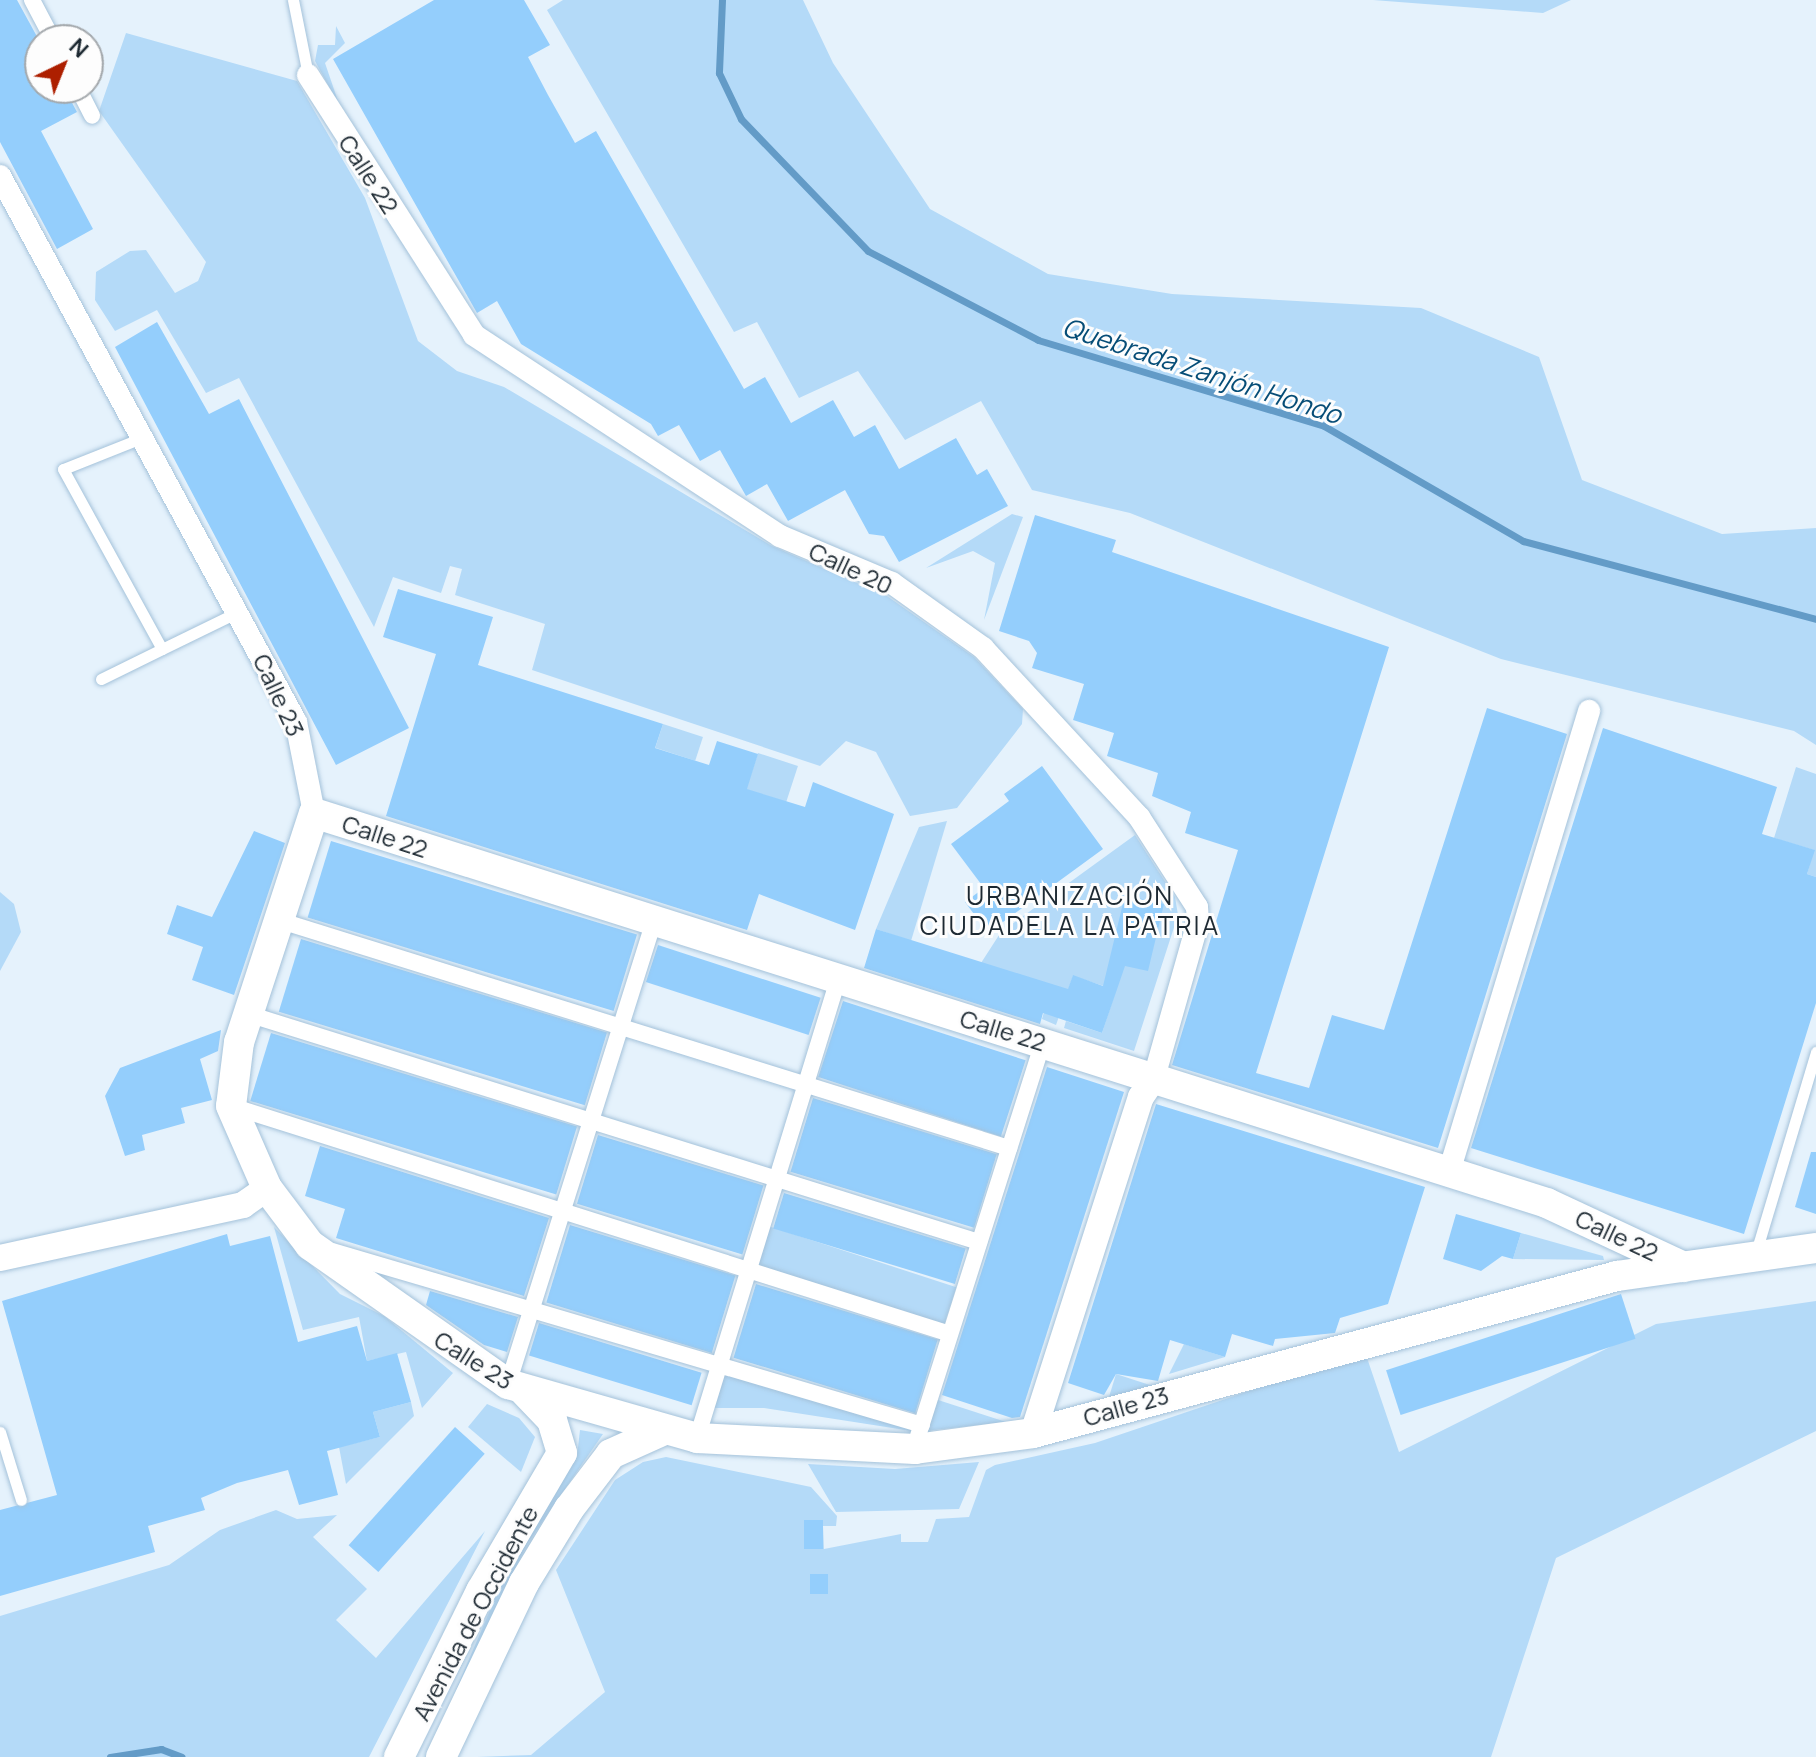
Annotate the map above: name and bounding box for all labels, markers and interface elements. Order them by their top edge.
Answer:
north arrow [24,24,104,104]
text: N [63,32,95,64]
street label: Calle 22 [333,129,405,219]
water label: Quebrada Zanjón Hondo [1059,311,1345,431]
street label: Calle 20 [805,536,897,600]
street label: Calle 23 [247,649,311,741]
street label: Calle 22 [339,809,431,863]
district label: URBANIZACIÓN CIUDADELA LA PATRIA [920,880,1220,942]
street label: Calle 22 [957,1003,1049,1057]
street label: Calle 22 [1571,1203,1663,1267]
street label: Calle 23 [429,1325,519,1395]
street label: Calle 23 [1080,1380,1172,1432]
street label: Avenida de Occidente [406,1501,544,1725]

